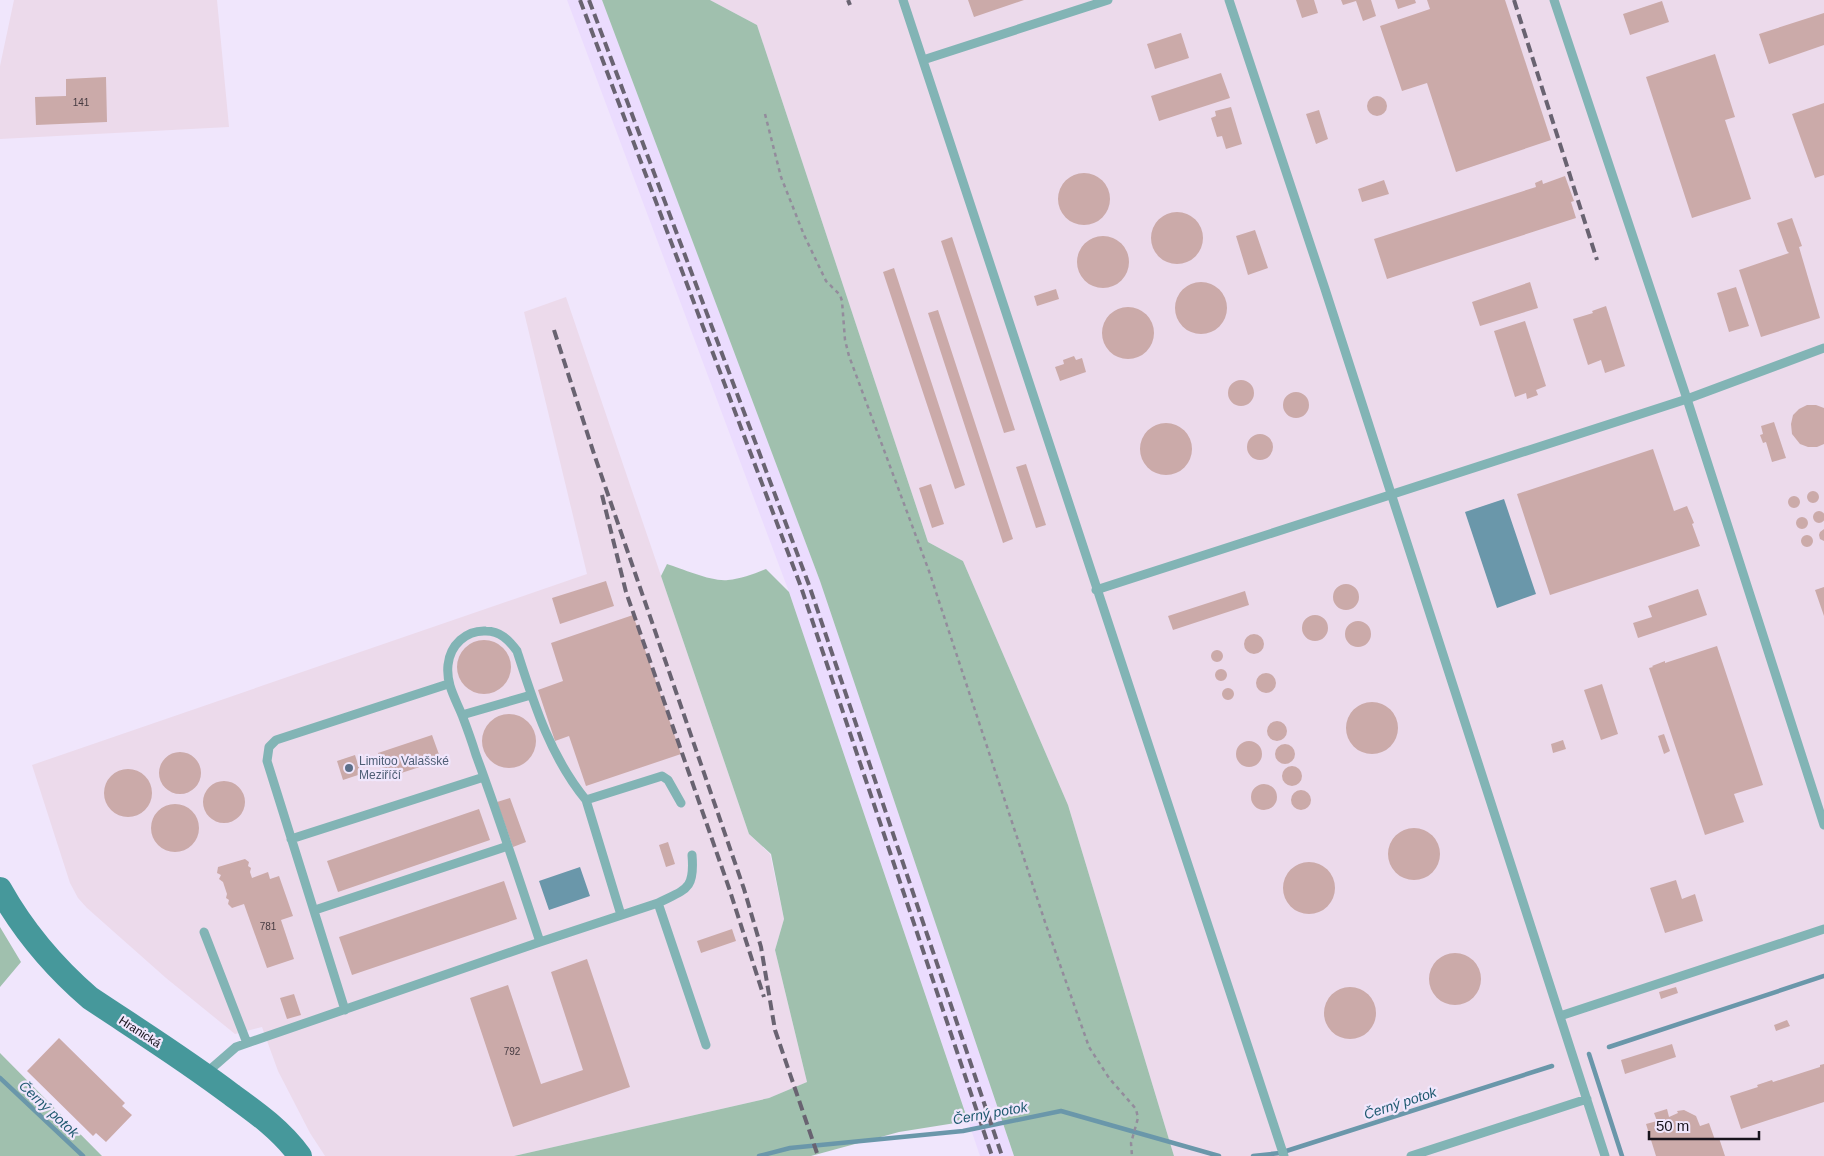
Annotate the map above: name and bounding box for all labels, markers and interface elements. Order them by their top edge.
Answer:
house number: 141 [73,97,90,108]
place label: Limitoo Valašské Meziříčí [359,754,449,782]
marker: Limitoo Valašské Meziříčí [343,762,355,774]
house number: 781 [260,921,277,932]
street label: Hranická [116,1013,164,1051]
house number: 792 [504,1046,521,1057]
water label: Černý potok [16,1077,83,1141]
water label: Černý potok [1362,1083,1439,1122]
water label: Černý potok [951,1098,1030,1127]
scale bar [1649,1108,1759,1140]
text: 50 m [1656,1117,1689,1134]

